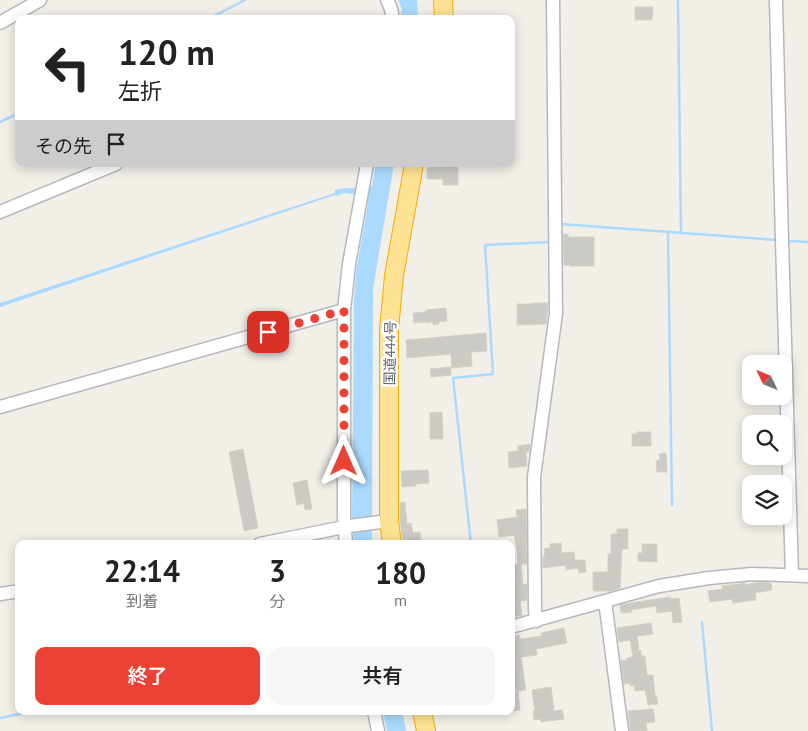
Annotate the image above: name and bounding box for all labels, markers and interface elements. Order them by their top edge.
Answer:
text: 120 m [118,29,215,75]
icon: left [35,35,100,100]
text: 左折 [118,77,162,105]
icon: arrive [102,130,130,158]
text: その先 [35,134,92,158]
pin [247,311,289,353]
icon: arrive [254,318,282,346]
street label: 国道444号 [380,320,400,386]
north arrow [742,355,792,405]
map controls [742,355,792,525]
button: search [742,415,792,465]
position arrow [317,434,369,486]
button: layers [742,475,792,525]
text: 22:14 [104,551,180,590]
text: 3 [269,551,286,590]
text: 180 [375,553,426,592]
text: m [394,590,407,610]
text: 到着 [126,591,158,611]
text: 分 [270,591,286,611]
button: 終了 [35,647,260,705]
button: 共有 [270,647,495,705]

